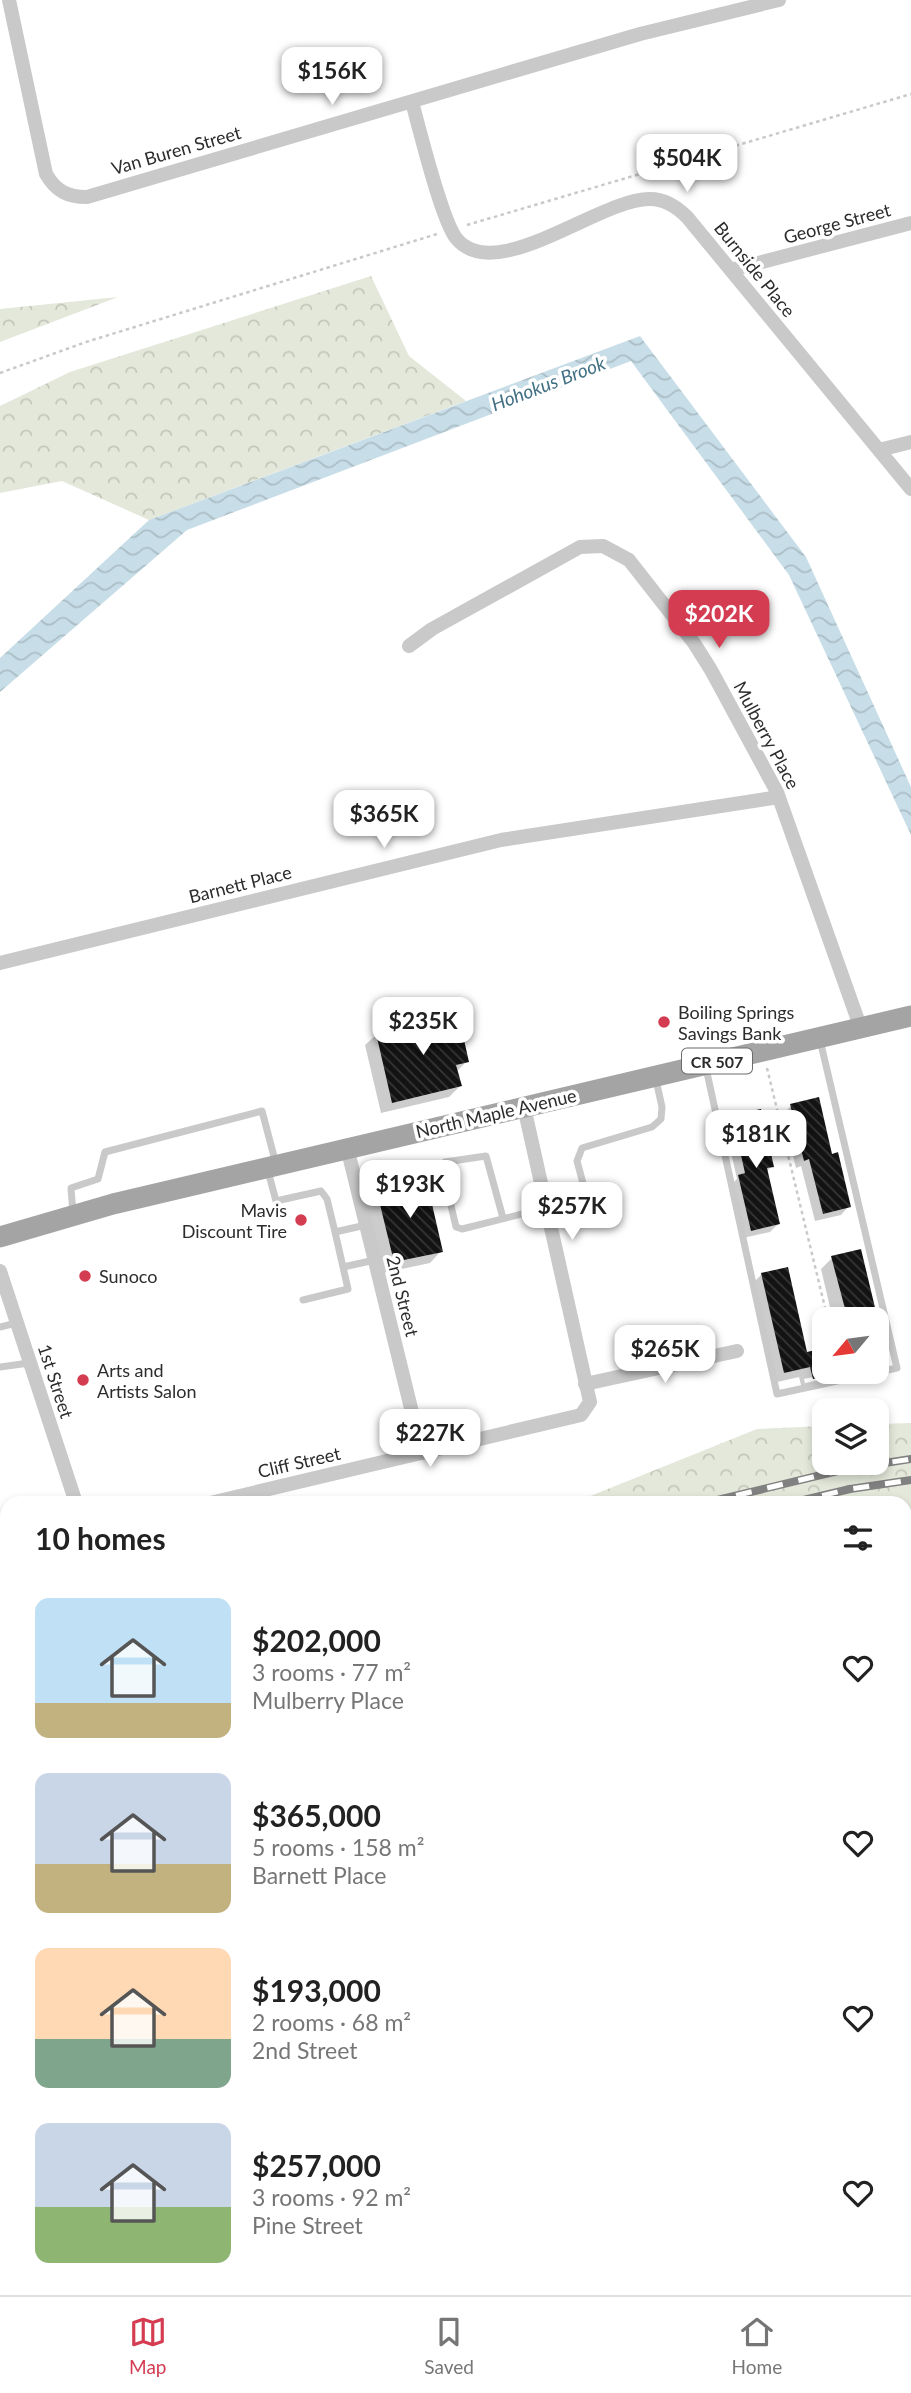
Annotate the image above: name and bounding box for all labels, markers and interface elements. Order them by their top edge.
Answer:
pin: $156K [283,48,381,107]
text: $156K [297,56,367,84]
street label: Van Buren Street [109,121,244,179]
pin: $504K [638,134,736,194]
text: $504K [652,143,722,171]
street label: George Street [781,198,893,248]
street label: Burnside Place [710,217,800,321]
water label: Hohokus Brook [488,350,609,415]
pin: $202K [670,590,768,650]
text: $202K [684,599,754,627]
street label: Mulberry Place [729,677,805,793]
pin: $365K [335,790,433,850]
text: $365K [349,799,419,827]
street label: Barnett Place [186,861,294,907]
pin: $235K [374,998,472,1057]
place label: Boiling Springs Savings Bank [678,1001,795,1044]
text: $235K [388,1006,458,1034]
marker: Boiling Springs Savings Bank [656,1014,672,1030]
road number: CR 507 [682,1049,752,1074]
street label: North Maple Avenue [414,1084,578,1142]
pin: $181K [707,1110,805,1170]
text: $181K [721,1119,791,1147]
pin: $193K [361,1160,459,1220]
text: $193K [375,1169,445,1197]
pin: $257K [523,1182,621,1242]
text: $257K [537,1191,607,1219]
place label: Mavis Discount Tire [182,1199,287,1242]
marker: Mavis Discount Tire [293,1212,309,1228]
street label: 2nd Street [382,1253,424,1339]
place label: Sunoco [99,1265,158,1287]
marker: Sunoco [77,1268,93,1284]
north arrow [812,1307,889,1384]
map controls [812,1307,889,1475]
pin: $265K [616,1326,714,1385]
text: $265K [630,1334,700,1362]
street label: 1st Street [34,1341,78,1421]
place label: Arts and Artists Salon [97,1359,197,1402]
marker: Arts and Artists Salon [75,1372,91,1388]
button: layers [812,1398,889,1475]
pin: $227K [381,1410,479,1469]
text: $227K [395,1418,465,1446]
street label: Cliff Street [255,1442,343,1482]
icon: filters [839,1519,877,1557]
text: 10 homes [35,1520,166,1556]
text: $202,000 [252,1622,381,1658]
icon: home [91,1626,175,1710]
icon: heart [839,1649,877,1687]
text: 3 rooms · 77 m² [252,1658,411,1686]
text: Mulberry Place [252,1686,404,1714]
text: $365,000 [252,1797,381,1833]
icon: home [91,1801,175,1885]
icon: heart [839,1824,877,1862]
text: 5 rooms · 158 m² [252,1833,424,1861]
text: Barnett Place [252,1861,387,1889]
text: $193,000 [252,1972,381,2008]
icon: home [91,1976,175,2060]
icon: heart [839,1999,877,2037]
text: 2 rooms · 68 m² [252,2008,411,2036]
text: 2nd Street [252,2036,358,2064]
text: $257,000 [252,2147,381,2183]
icon: home [91,2151,175,2235]
icon: heart [839,2174,877,2212]
text: 3 rooms · 92 m² [252,2183,411,2211]
text: Pine Street [252,2211,363,2239]
tab: Map [129,2313,167,2378]
tab: Saved [424,2313,474,2378]
tab: Home [732,2313,782,2378]

